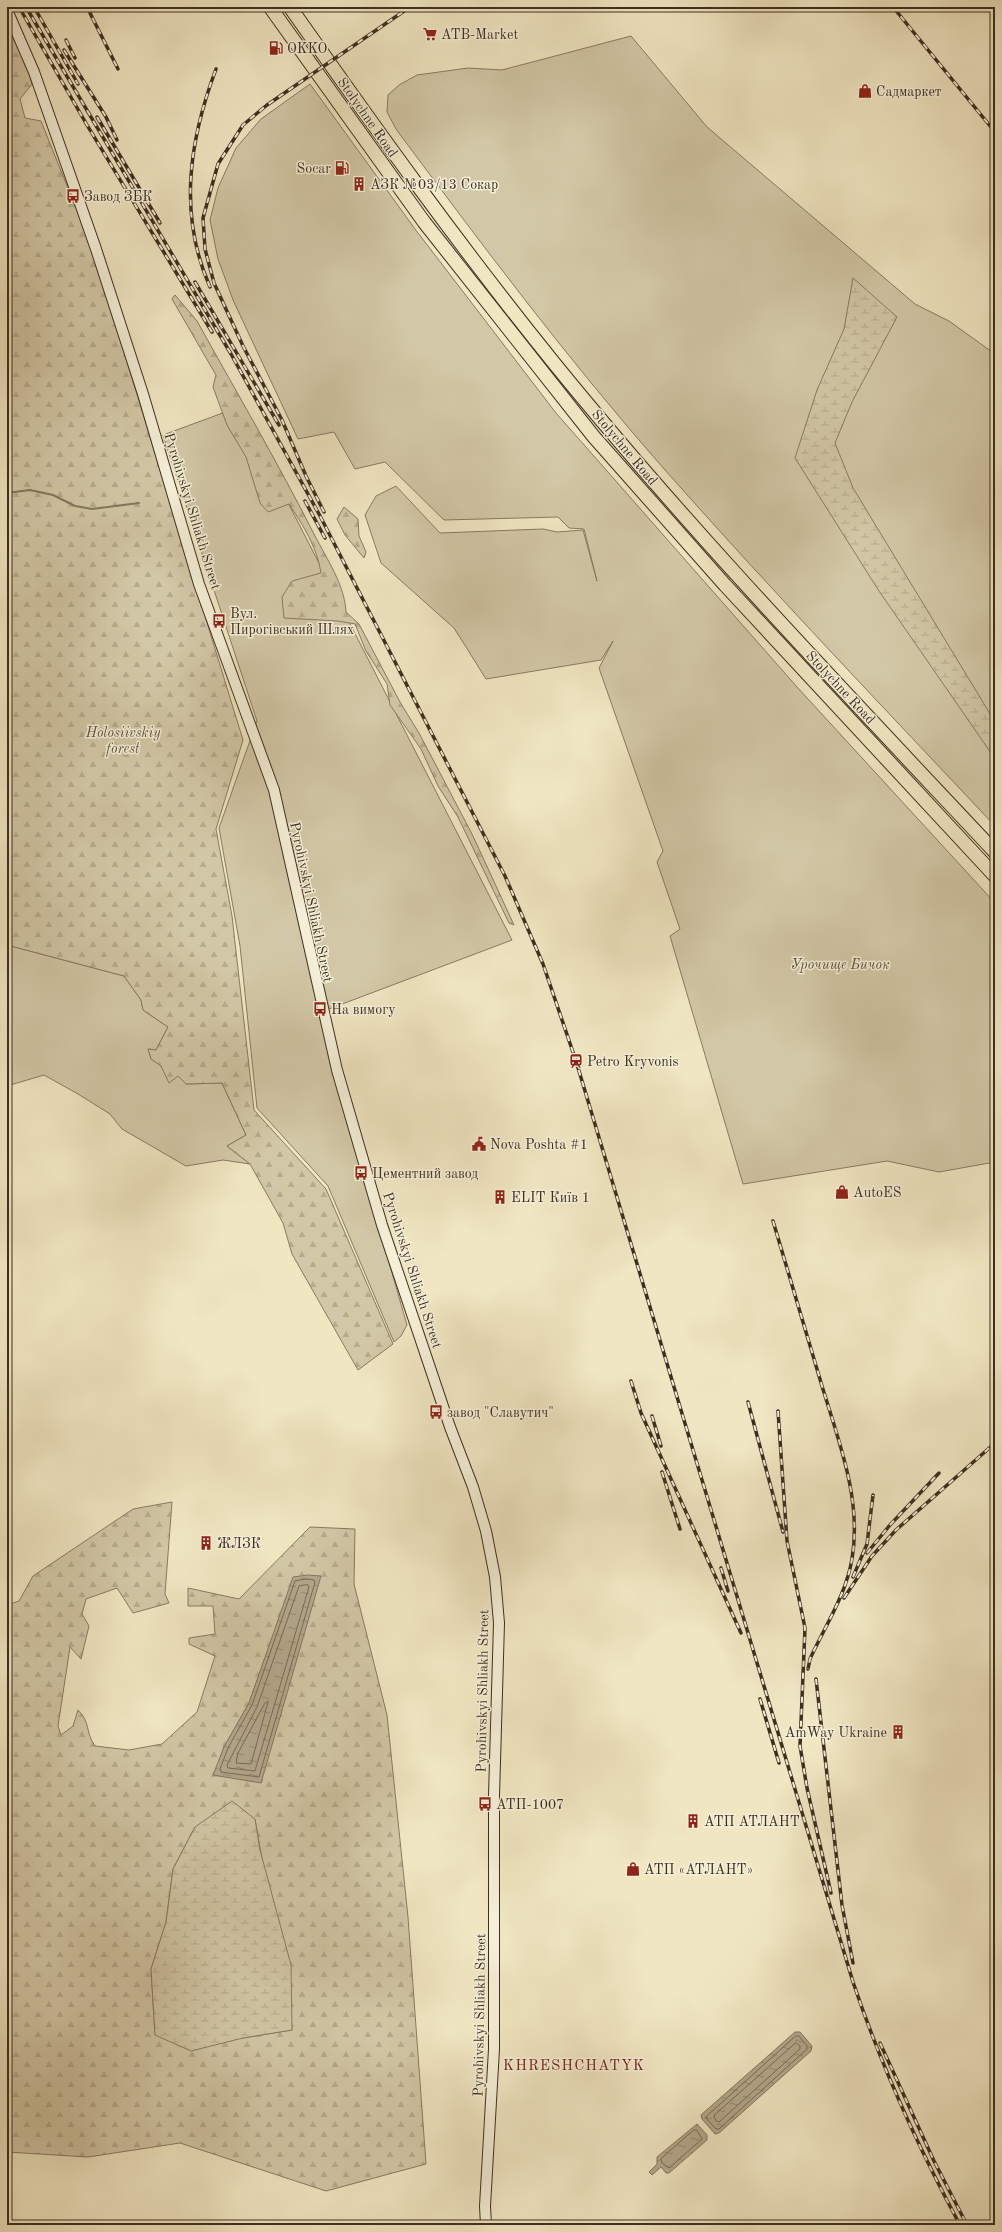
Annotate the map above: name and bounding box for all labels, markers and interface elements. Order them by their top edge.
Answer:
supermarket icon: ATB-Market [422,26,438,42]
place label: ATB-Market [441,28,518,42]
fuel station icon: OKKO [268,40,284,56]
place label: OKKO [287,42,327,56]
street label: Stolychne Road [335,75,400,160]
shop icon: Садмаркет [857,83,873,99]
place label: Садмаркет [876,85,942,99]
fuel station icon: Socar [334,160,350,176]
place label: Socar [297,162,331,176]
building icon: АЗК №03/13 Сокар [351,176,367,192]
place label: АЗК №03/13 Сокар [370,178,498,192]
bus stop icon: Завод ЗБК [65,188,81,204]
place label: Завод ЗБК [84,190,153,204]
street label: Stolychne Road [589,407,660,488]
street label: Pyrohivskyi Shliakh Street [161,431,223,592]
place label: Вул. Пирогівський Шлях [230,607,354,637]
bus stop icon: Вул. Пирогівський Шлях [211,613,227,629]
street label: Stolychne Road [803,649,877,727]
park label: Holosiivskiy forest [85,726,161,757]
street label: Pyrohivskyi Shliakh Street [287,821,335,984]
park label: Урочище Бичок [790,958,890,973]
bus stop icon: На вимогу [312,1001,328,1017]
place label: На вимогу [331,1003,396,1017]
station icon: Petro Kryvonis [568,1053,584,1069]
place label: Petro Kryvonis [587,1055,679,1069]
public building icon: Nova Poshta #1 [471,1136,487,1152]
place label: Nova Poshta #1 [490,1138,588,1152]
bus stop icon: Цементний завод [353,1165,369,1181]
place label: Цементний завод [372,1167,478,1181]
shop icon: AutoES [834,1184,850,1200]
place label: AutoES [853,1186,901,1200]
building icon: ELIT Київ 1 [492,1189,508,1205]
street label: Pyrohivskyi Shliakh Street [380,1190,444,1350]
place label: ELIT Київ 1 [511,1191,590,1205]
bus stop icon: завод "Славутич" [428,1404,444,1420]
place label: завод "Славутич" [447,1406,554,1420]
building icon: ЖЛЗК [198,1535,214,1551]
place label: ЖЛЗК [217,1537,261,1551]
street label: Pyrohivskyi Shliakh Street [475,1609,491,1773]
building icon: AmWay Ukraine [890,1724,906,1740]
place label: AmWay Ukraine [785,1726,887,1740]
bus stop icon: АТП-1007 [477,1796,493,1812]
place label: АТП-1007 [496,1798,564,1812]
building icon: АТП АТЛАНТ [685,1813,701,1829]
place label: АТП АТЛАНТ [704,1815,800,1829]
shop icon: АТП «АТЛАНТ» [625,1861,641,1877]
place label: АТП «АТЛАНТ» [644,1863,753,1877]
street label: Pyrohivskyi Shliakh Street [472,1933,488,2097]
district label: KHRESHCHATYK [503,2059,645,2074]

